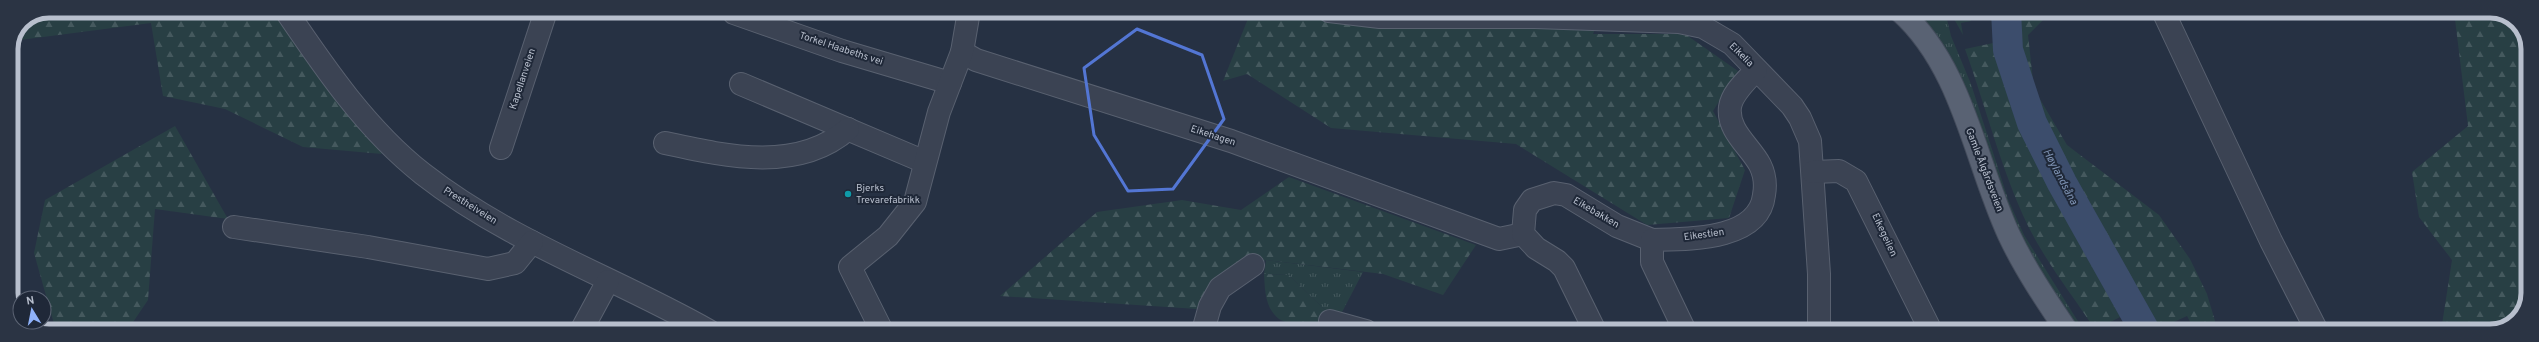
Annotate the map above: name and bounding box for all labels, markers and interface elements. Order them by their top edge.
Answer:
street label: Torkel Haabeths vei [798,29,884,69]
street label: Eikelia [1726,40,1756,70]
street label: Kapellanveien [507,47,539,111]
street label: Eikehagen [1189,123,1237,149]
street label: Gamle Ålgårdsveien [1962,126,2006,214]
water label: Høylandsåna [2039,147,2081,208]
place label: Bjerks Trevarefabrikk [856,182,920,207]
street label: Prestheiveien [441,184,499,228]
marker: Bjerks Trevarefabrikk [843,189,853,199]
street label: Eikebakken [1571,195,1621,231]
street label: Eikegeilen [1868,211,1900,259]
street label: Eikestien [1683,226,1725,244]
north arrow [12,290,52,330]
text: N [25,294,36,309]

